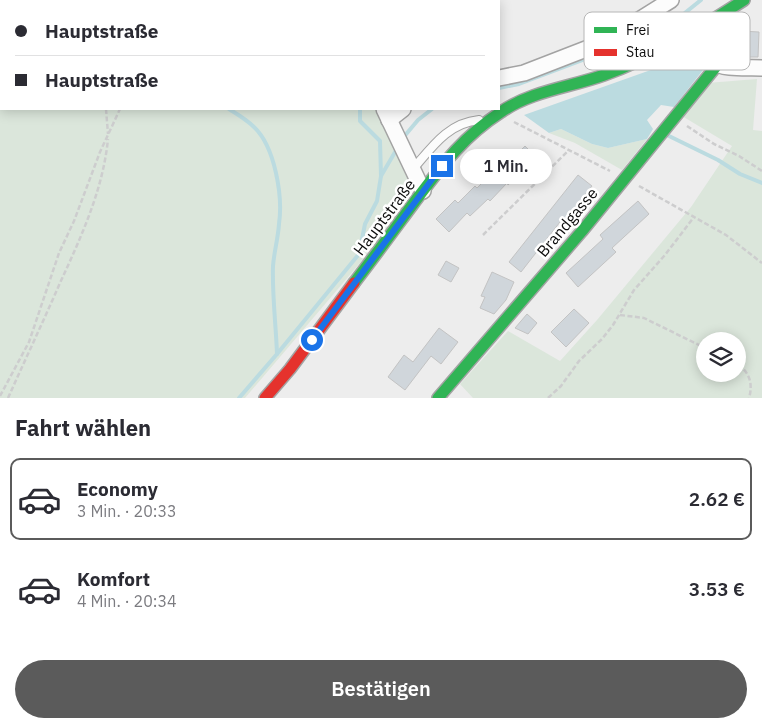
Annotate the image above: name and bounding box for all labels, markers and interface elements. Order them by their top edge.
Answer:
legend [584,12,750,70]
text: Hauptstraße [45,19,158,43]
text: Frei [626,21,650,39]
text: Stau [626,43,654,61]
text: Hauptstraße [45,68,158,92]
callout: 1 Min. [460,148,552,184]
route end [431,155,453,177]
text: 1 Min. [483,156,529,176]
street label: Hauptstraße [349,175,419,259]
street label: Brandgasse [532,183,602,261]
route start [301,329,323,351]
map controls [696,332,746,382]
button: layers [696,332,746,382]
text: Fahrt wählen [15,413,151,442]
icon: car [17,477,62,522]
text: Economy [77,477,158,501]
text: 2.62 € [689,487,745,511]
text: 3 Min. · 20:33 [77,501,177,521]
icon: car [17,567,62,612]
text: Komfort [77,567,150,591]
text: 3.53 € [689,577,745,601]
text: 4 Min. · 20:34 [77,591,177,611]
button: Bestätigen [15,660,747,718]

